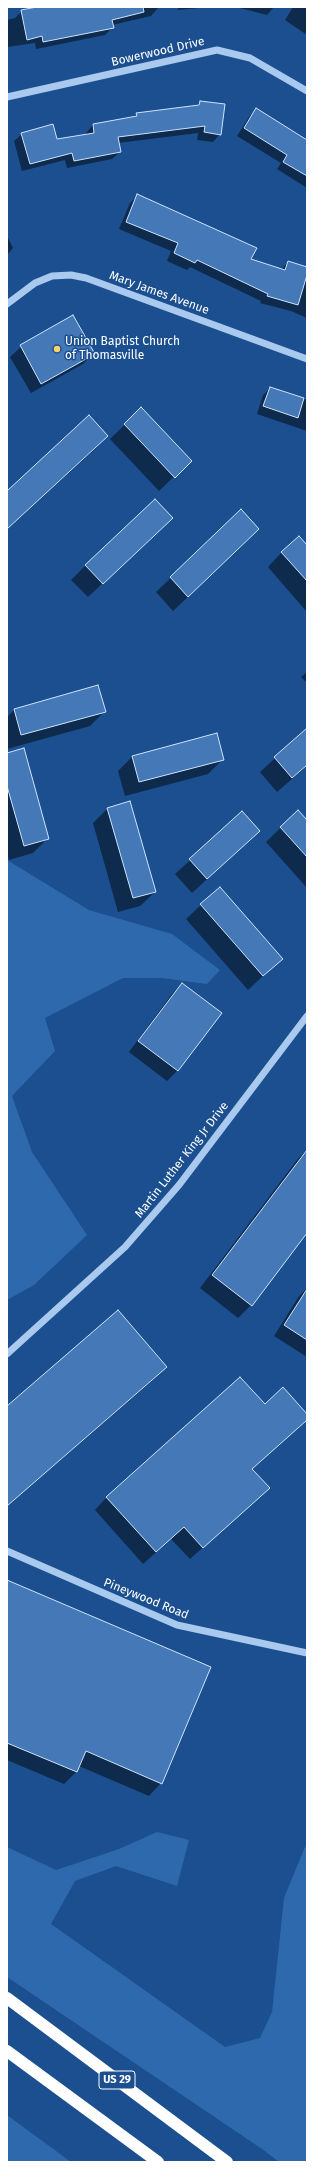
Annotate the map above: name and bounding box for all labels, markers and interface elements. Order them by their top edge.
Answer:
street label: Bowerwood Drive [110,34,206,70]
street label: Mary James Avenue [107,268,211,318]
place label: Union Baptist Church of Thomasville [65,335,180,363]
marker: Union Baptist Church of Thomasville [52,344,62,354]
street label: Martin Luther King Jr Drive [132,1099,232,1221]
street label: Pineywood Road [101,1575,191,1623]
road number: US 29 [99,2071,135,2089]

